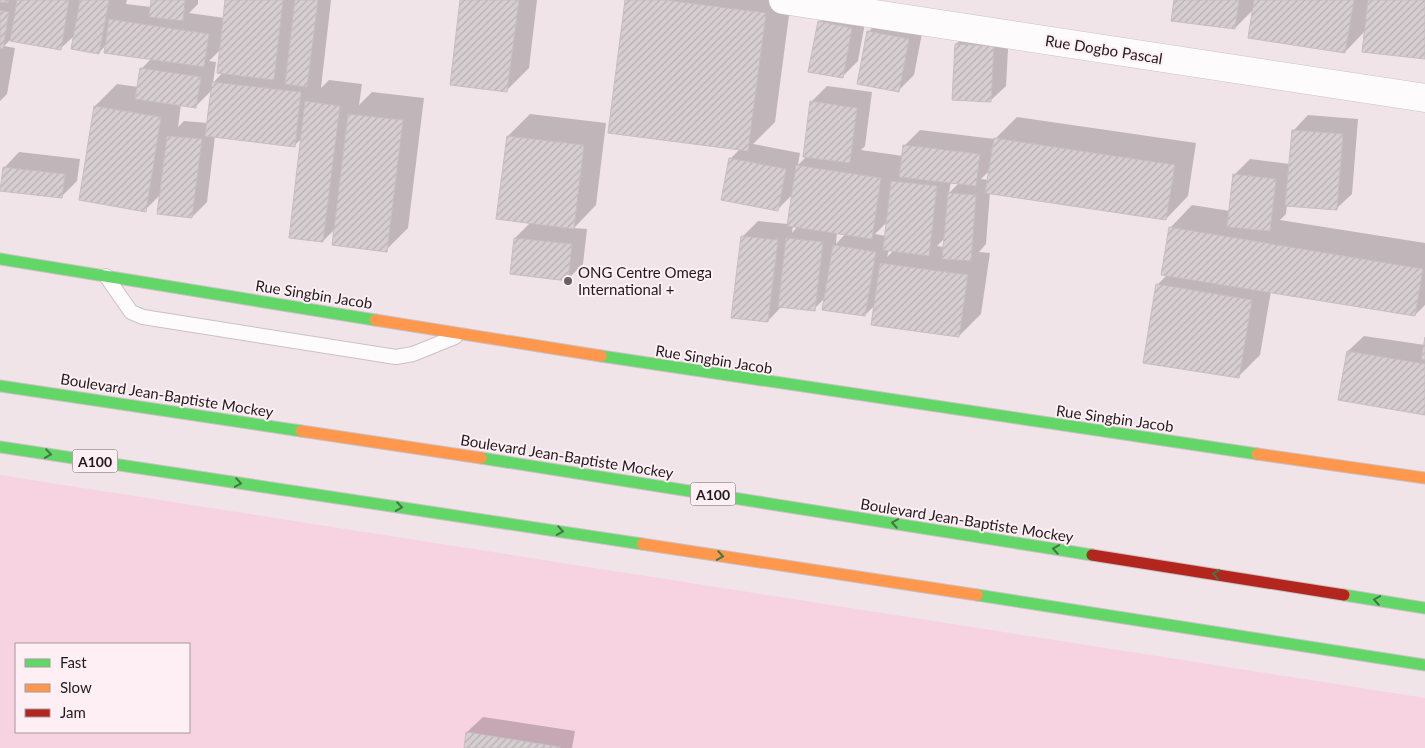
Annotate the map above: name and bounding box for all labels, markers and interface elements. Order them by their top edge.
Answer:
street label: Rue Dogbo Pascal [1044,31,1164,67]
place label: ONG Centre Omega International + [578,263,712,298]
marker: ONG Centre Omega International + [562,275,574,287]
street label: Rue Singbin Jacob [254,276,374,312]
street label: Rue Singbin Jacob [654,341,774,377]
street label: Boulevard Jean-Baptiste Mockey [59,369,275,421]
street label: Rue Singbin Jacob [1055,401,1175,435]
street label: Boulevard Jean-Baptiste Mockey [459,430,675,482]
one-way arrow [44,449,53,459]
road number: A100 [72,450,118,472]
one-way arrow [234,477,243,487]
road number: A100 [690,482,736,506]
street label: Boulevard Jean-Baptiste Mockey [859,494,1075,546]
one-way arrow [395,501,403,512]
one-way arrow [891,519,900,529]
one-way arrow [555,526,564,536]
one-way arrow [1052,544,1060,555]
one-way arrow [716,550,725,560]
one-way arrow [1212,570,1221,580]
one-way arrow [1372,595,1380,606]
legend [15,643,190,733]
text: Fast [60,653,87,671]
text: Slow [60,678,92,696]
text: Jam [60,703,86,721]

